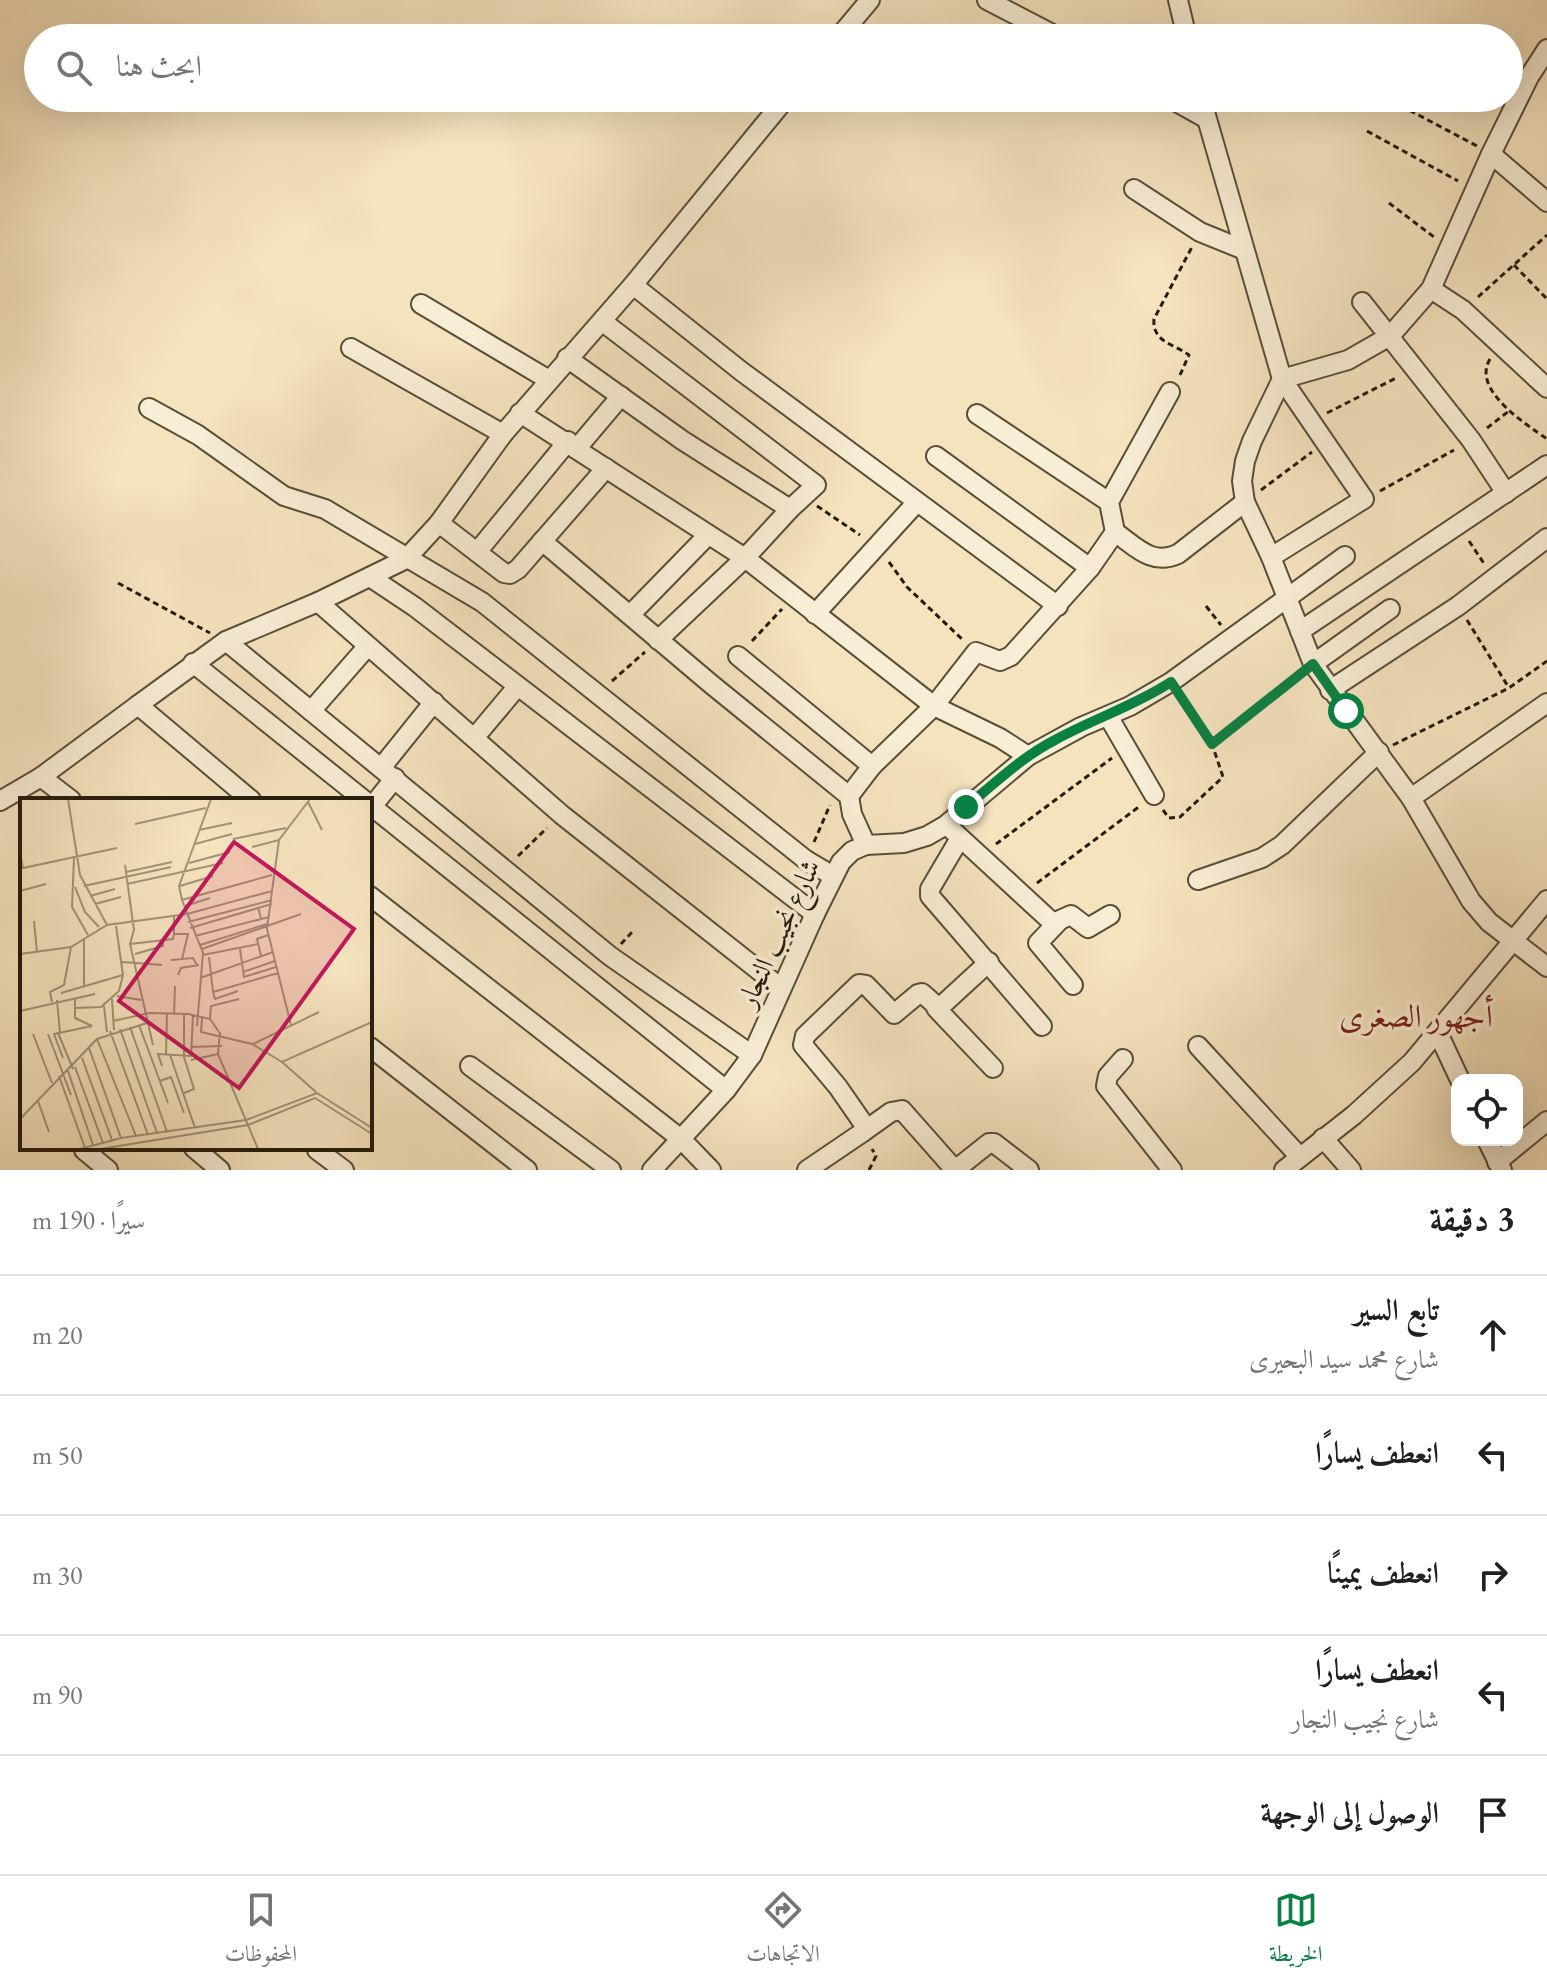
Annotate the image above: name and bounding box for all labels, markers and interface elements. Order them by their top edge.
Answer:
search box [24,24,1523,112]
icon: search [52,46,96,90]
text: ابحث هنا [116,46,202,85]
route start [1328,693,1364,729]
route end [948,789,984,825]
inset map [20,798,372,1150]
street label: شارع نجيب النجار [727,853,833,1018]
district label: أجهور الصغرى [1339,994,1493,1037]
map controls [1451,1074,1523,1146]
button: locate [1451,1074,1523,1146]
text: 3 دقيقة [1430,1196,1515,1240]
text: سيرًا · 190 m [32,1203,145,1237]
text: تابع السير [1354,1290,1439,1329]
icon: ahead [1471,1313,1515,1357]
text: 20 m [32,1318,82,1352]
text: شارع محمد سيد البحيرى [1249,1342,1439,1376]
text: انعطف يسارًا [1315,1433,1439,1472]
icon: left [1471,1433,1515,1477]
text: 50 m [32,1438,82,1472]
text: انعطف يمينًا [1327,1553,1439,1592]
icon: right [1471,1553,1515,1597]
text: 30 m [32,1558,82,1592]
text: انعطف يسارًا [1315,1650,1439,1689]
icon: left [1471,1673,1515,1717]
text: 90 m [32,1678,82,1712]
text: شارع نجيب النجار [1291,1702,1439,1736]
text: الوصول إلى الوجهة [1260,1793,1439,1832]
icon: arrive [1471,1793,1515,1837]
tab: المحفوظات [225,1888,297,1975]
tab: الاتجاهات [746,1888,820,1975]
tab: الخريطة [1269,1888,1322,1975]

